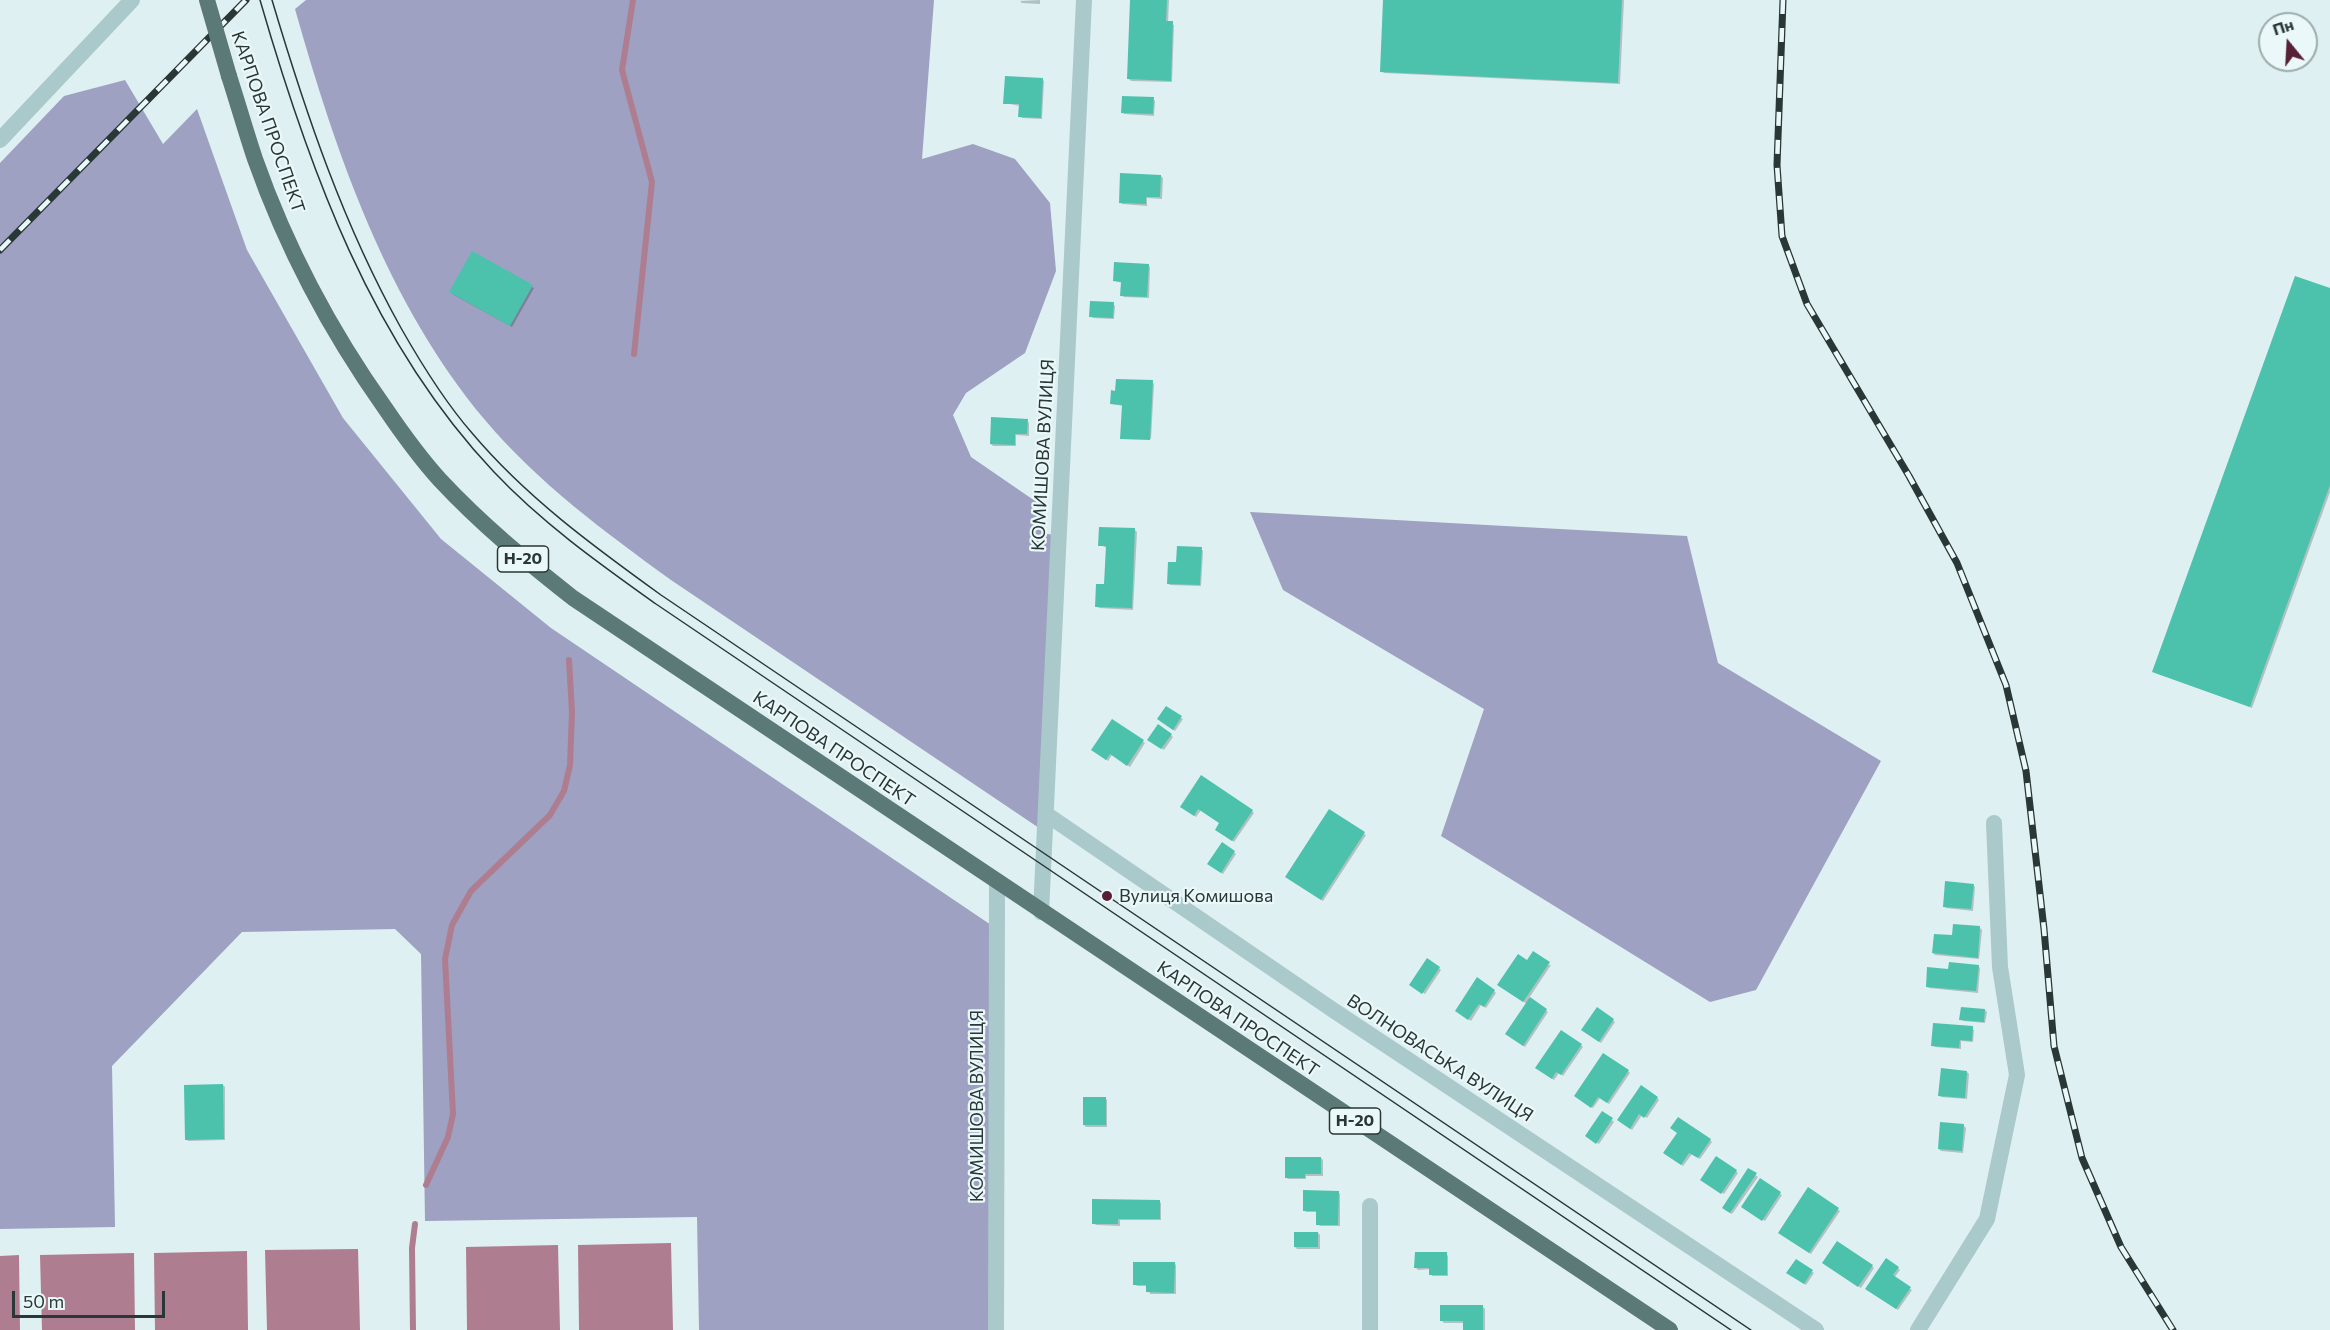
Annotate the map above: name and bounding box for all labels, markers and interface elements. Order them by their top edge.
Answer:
north arrow [2258,12,2318,72]
text: Пн [2270,14,2296,39]
street label: КАРПОВА ПРОСПЕКТ [227,28,309,216]
street label: КОМИШОВА ВУЛИЦЯ [1027,358,1059,552]
road number: Н-20 [498,546,548,572]
street label: КАРПОВА ПРОСПЕКТ [749,687,919,811]
place label: Вулиця Комишова [1119,885,1273,907]
marker: Вулиця Комишова [1100,889,1114,903]
street label: КАРПОВА ПРОСПЕКТ [1153,957,1323,1081]
street label: ВОЛНОВАСЬКА ВУЛИЦЯ [1343,990,1537,1126]
street label: КОМИШОВА ВУЛИЦЯ [966,1010,988,1202]
road number: Н-20 [1330,1108,1380,1134]
scale bar [15,1279,168,1317]
text: 50 m [23,1290,64,1312]

